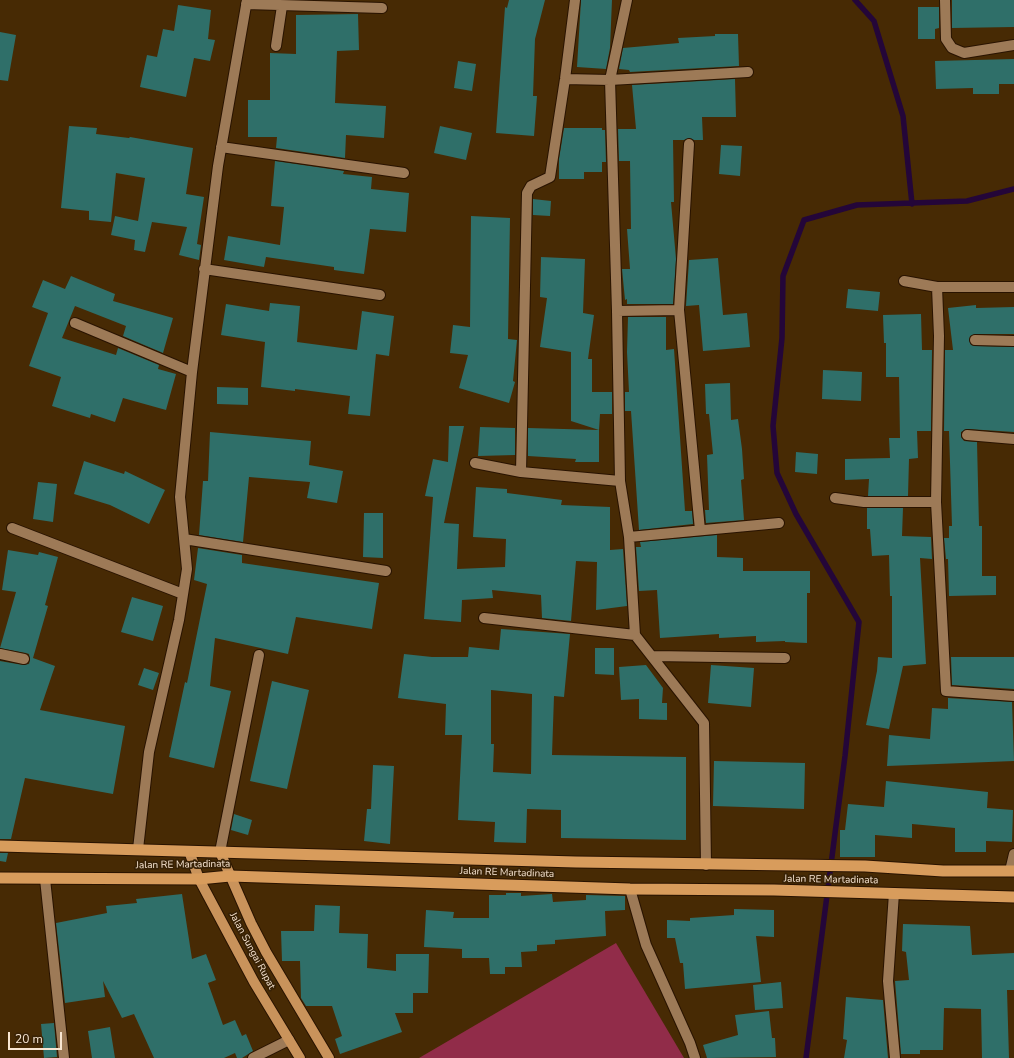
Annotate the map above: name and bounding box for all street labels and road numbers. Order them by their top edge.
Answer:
street label: Jalan RE Martadinata [136,858,230,872]
street label: Jalan RE Martadinata [460,865,554,881]
street label: Jalan RE Martadinata [784,873,878,887]
street label: Jalan Sungai Rupat [227,910,277,992]

